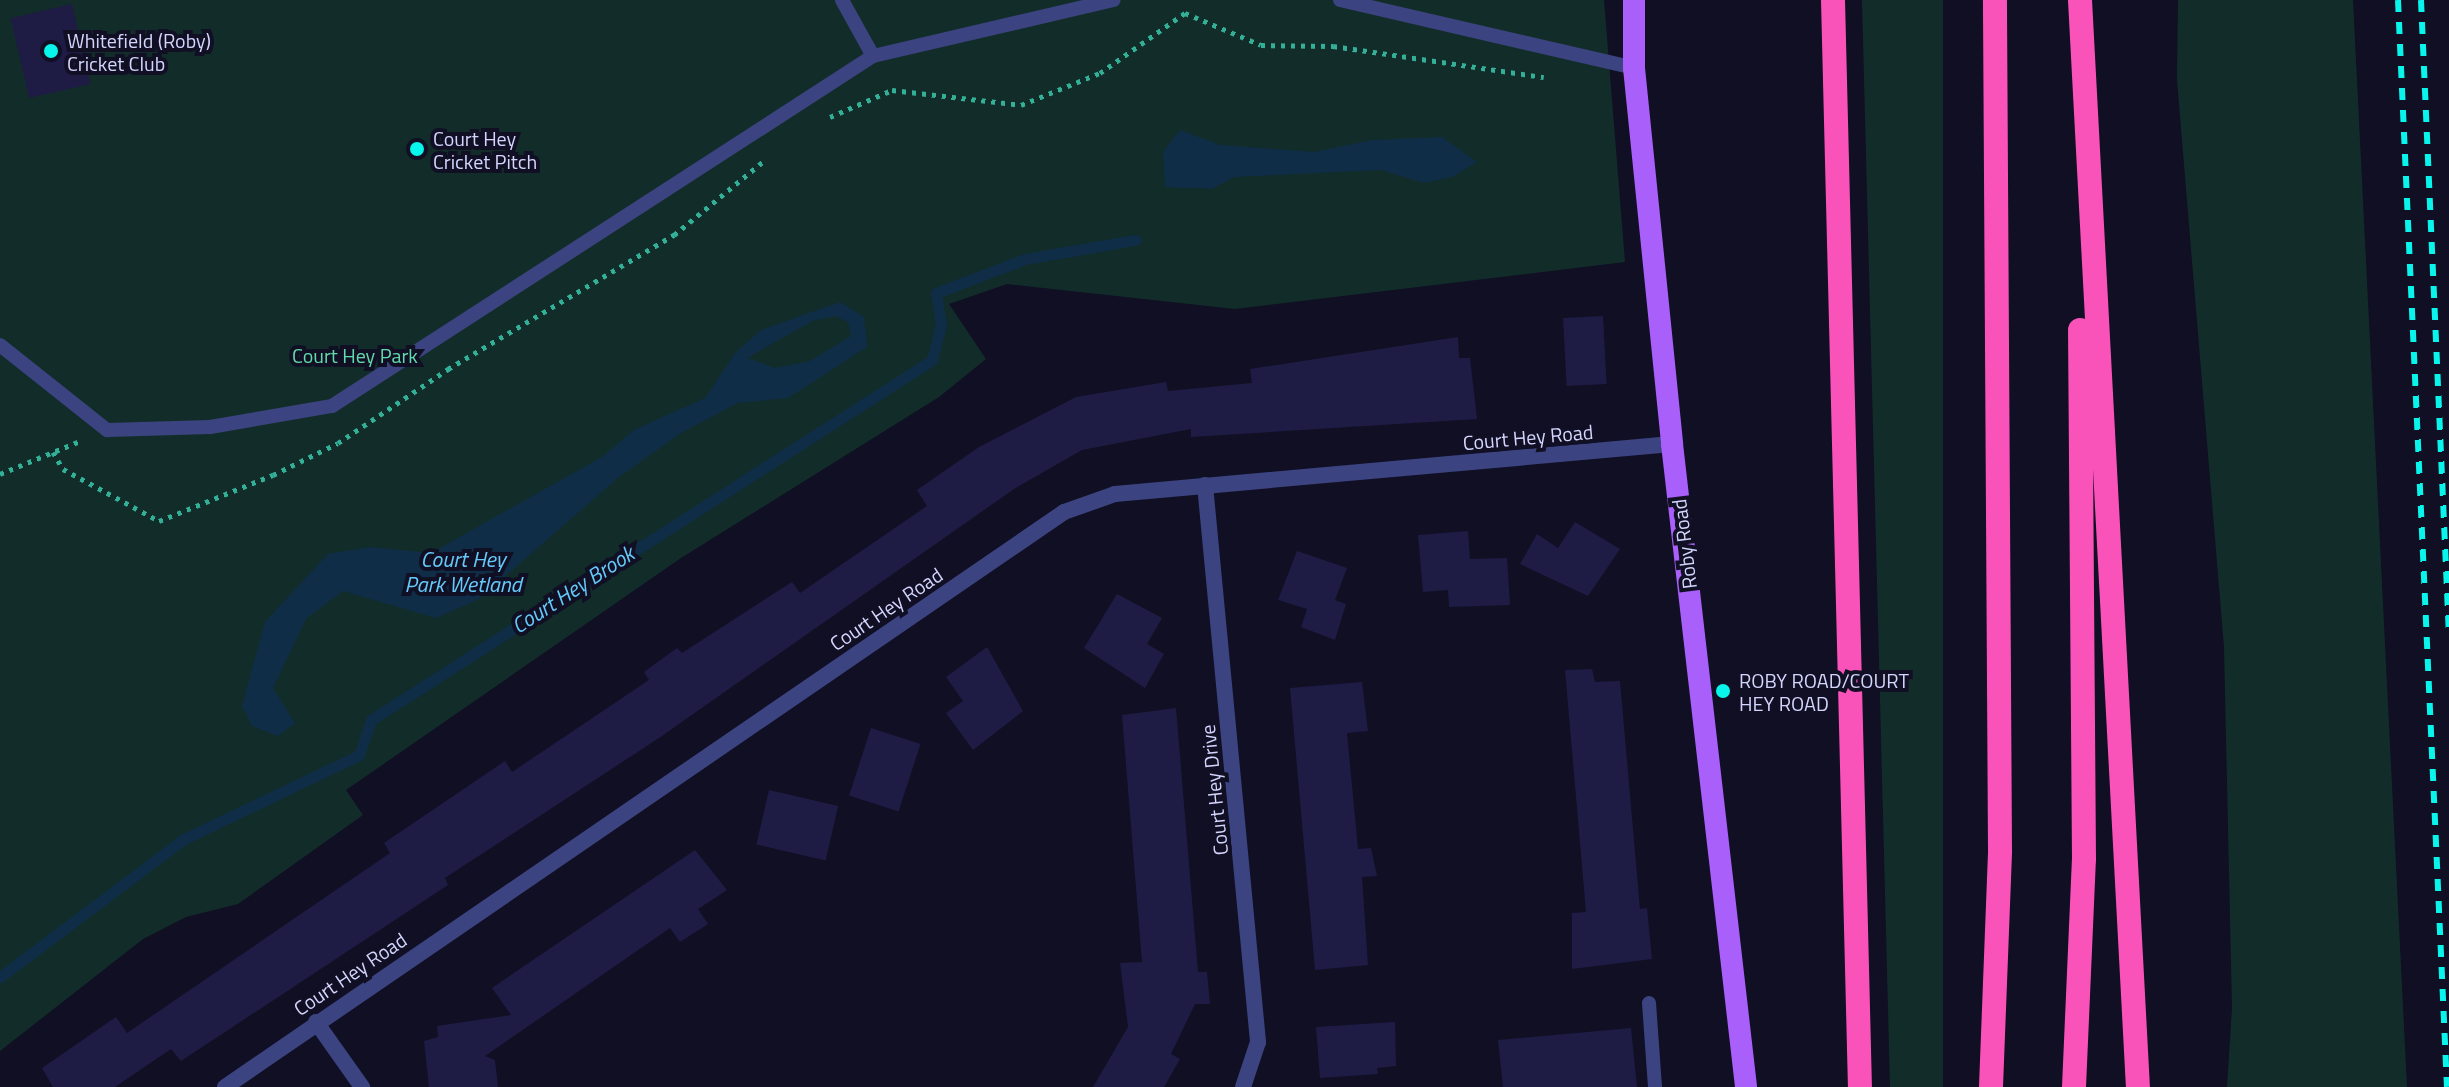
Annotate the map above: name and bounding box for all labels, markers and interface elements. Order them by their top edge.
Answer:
place label: Whitefield (Roby) Cricket Club [67,28,211,75]
marker: Whitefield (Roby) Cricket Club [42,42,60,60]
place label: Court Hey Cricket Pitch [433,126,537,173]
marker: Court Hey Cricket Pitch [408,140,426,158]
park label: Court Hey Park [292,343,418,367]
street label: Court Hey Road [1462,419,1594,455]
street label: Roby Road [1667,498,1701,590]
water label: Court Hey Brook [507,541,639,639]
water label: Court Hey Park Wetland [404,546,522,598]
street label: Court Hey Road [825,562,947,656]
place label: ROBY ROAD/COURT HEY ROAD [1739,668,1909,715]
marker: ROBY ROAD/COURT HEY ROAD [1714,682,1732,700]
street label: Court Hey Drive [1195,723,1233,857]
street label: Court Hey Road [289,927,411,1021]

